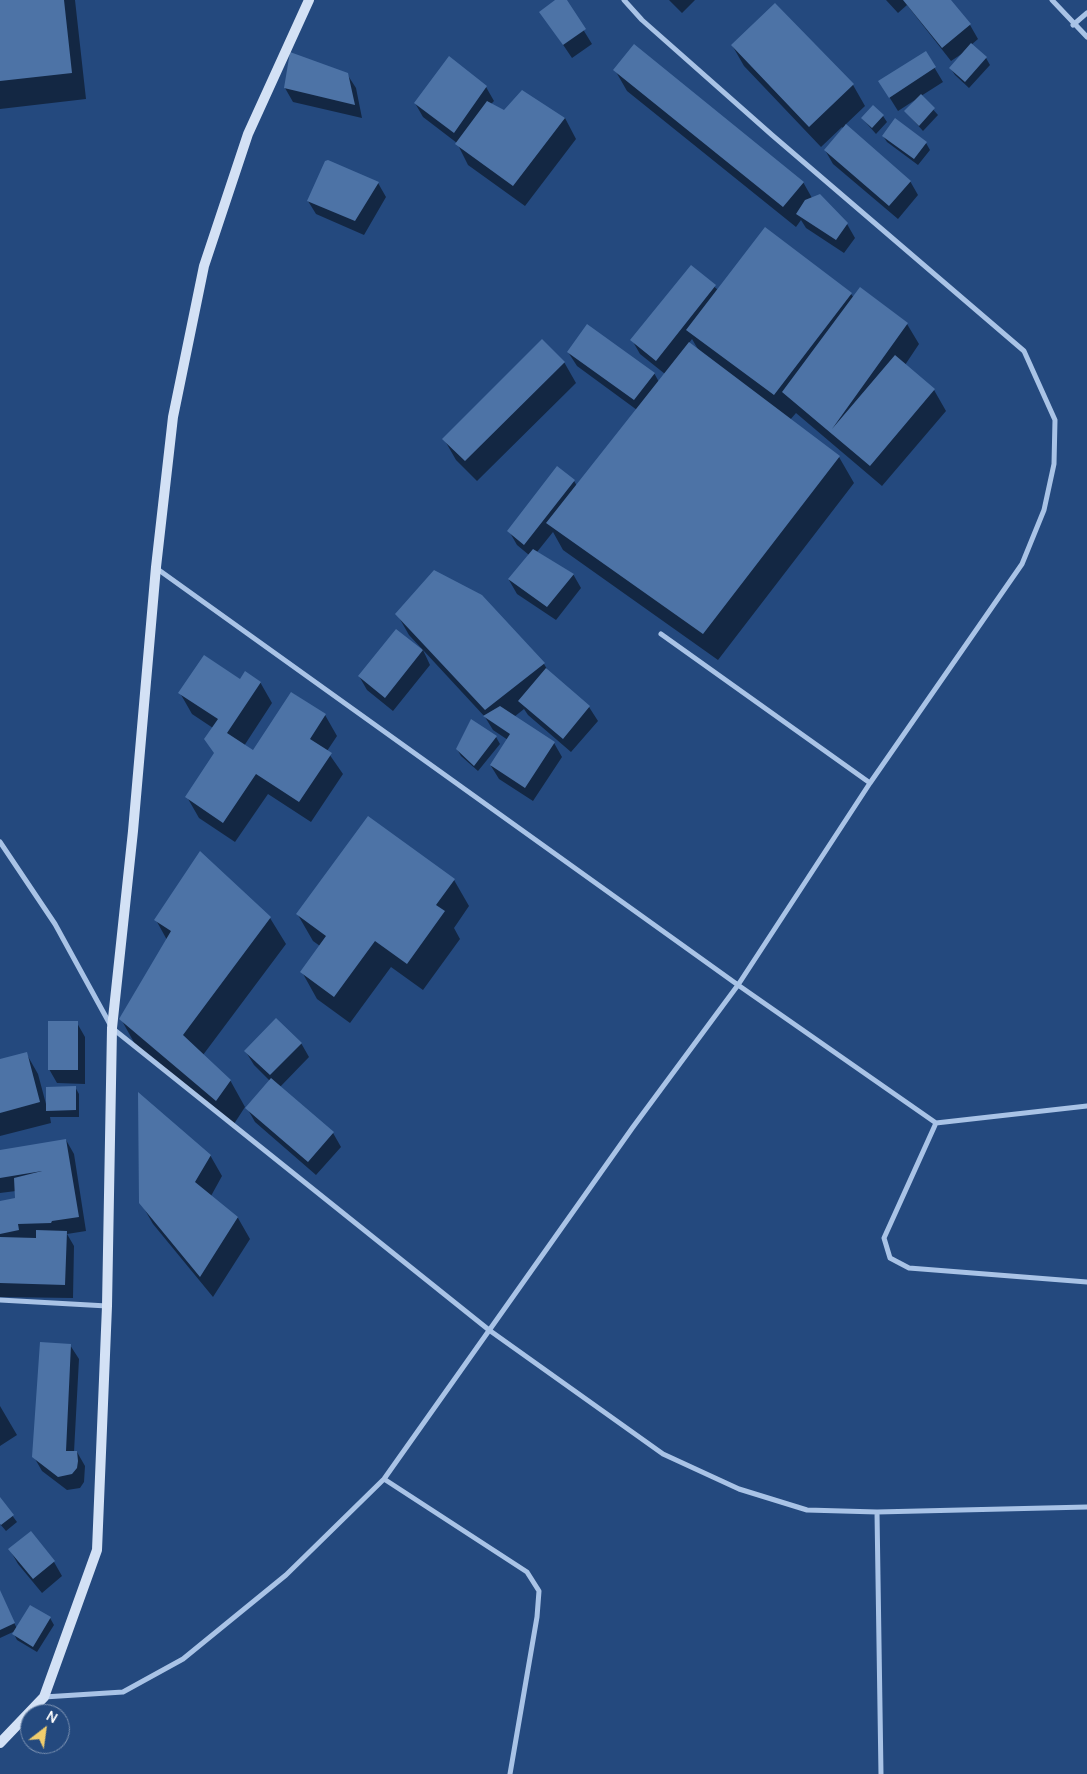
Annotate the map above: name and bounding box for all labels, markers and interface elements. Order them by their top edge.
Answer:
north arrow [20,1704,70,1754]
text: N [43,1706,61,1727]

